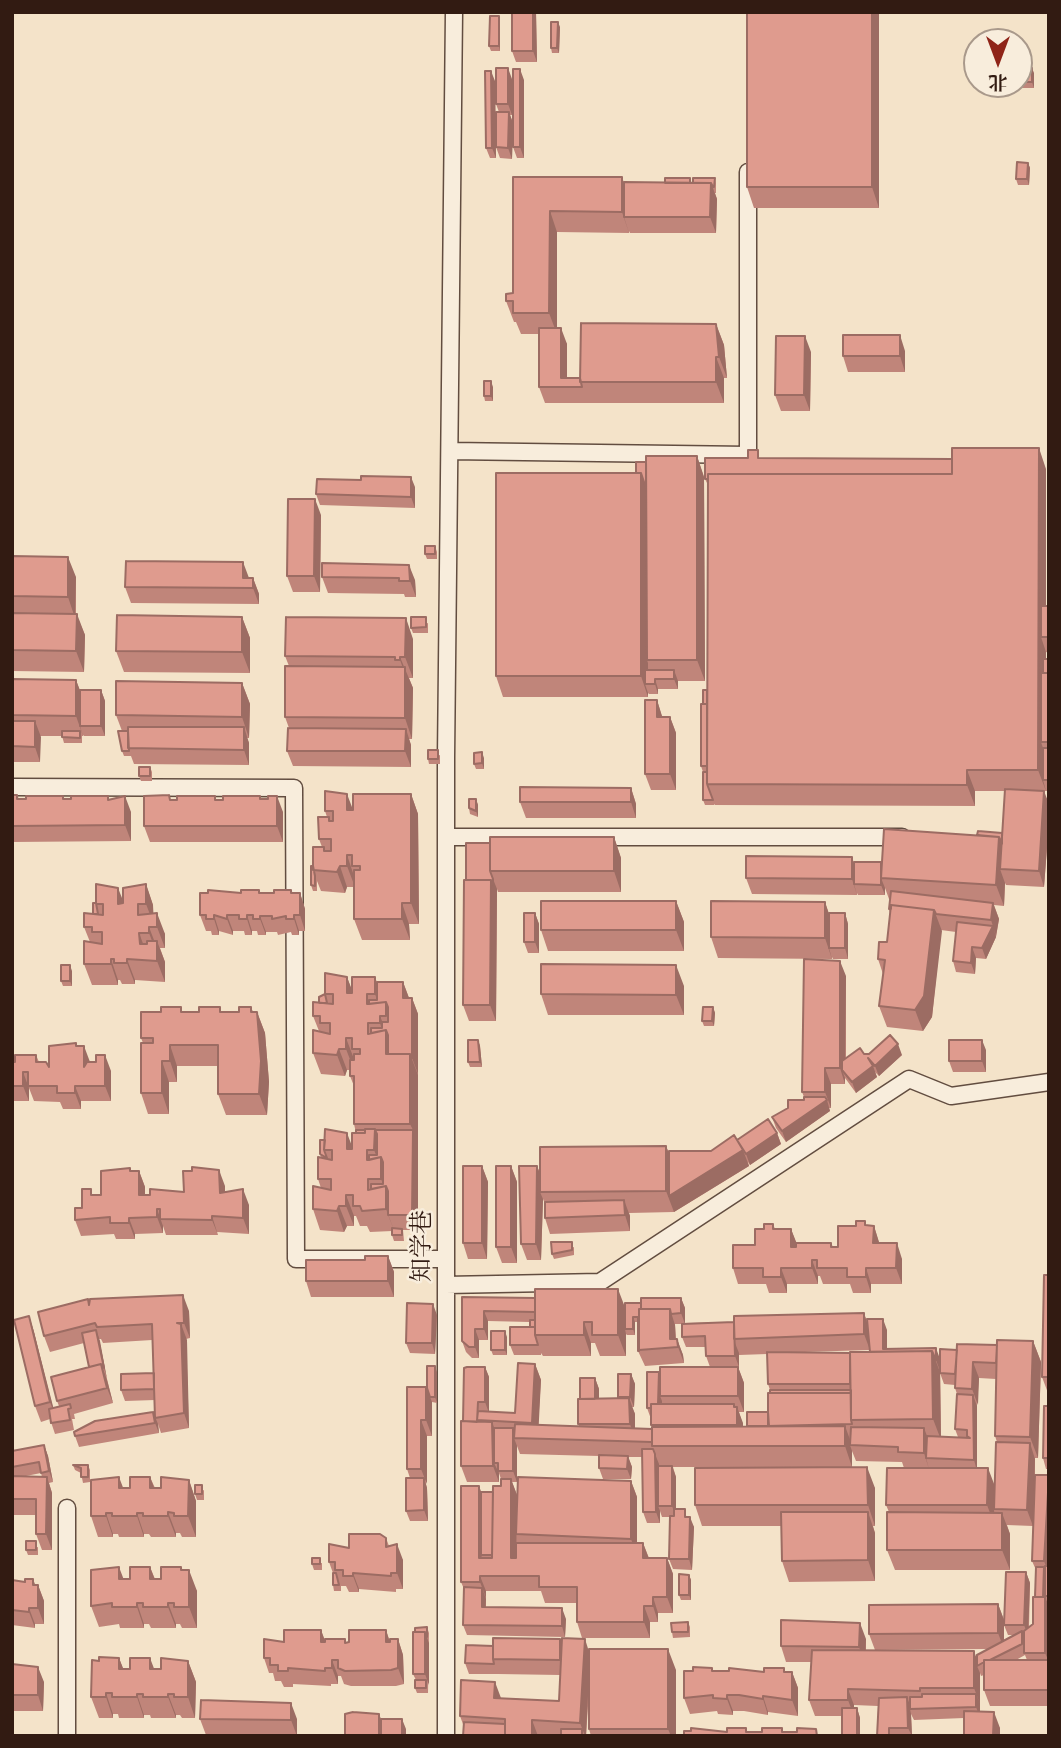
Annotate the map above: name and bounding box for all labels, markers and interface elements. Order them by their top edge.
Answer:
north arrow [963,28,1033,98]
text: 北 [989,70,1008,94]
street label: 知学巷 [409,1210,437,1282]

